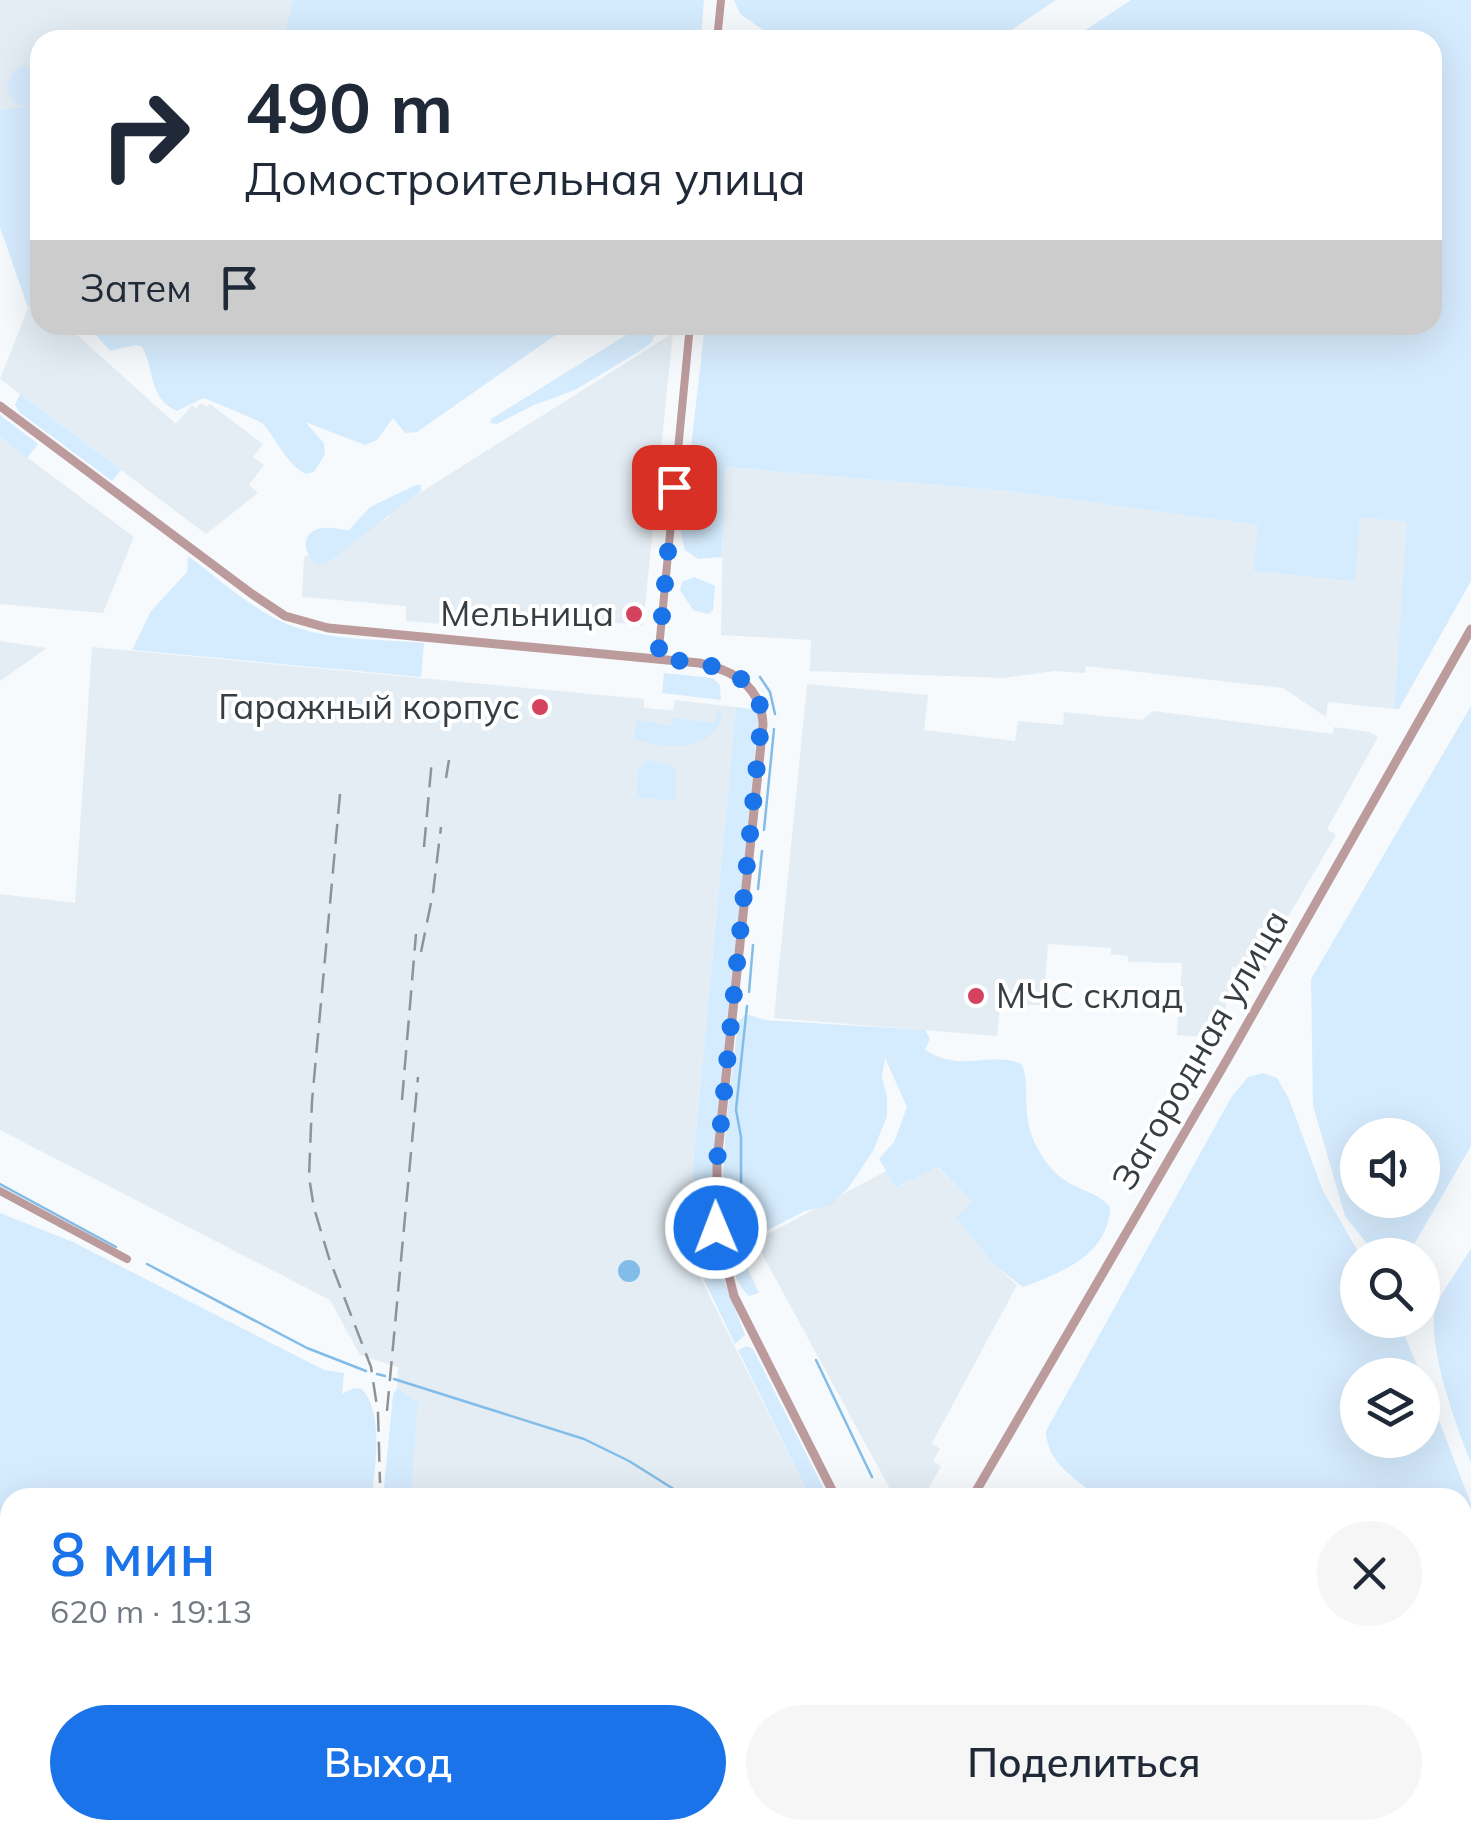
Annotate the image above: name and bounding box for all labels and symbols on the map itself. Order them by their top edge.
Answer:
pin [632,445,717,530]
place label: Мельница [440,591,614,635]
marker: Мельница [623,603,645,625]
place label: Гаражный корпус [218,684,520,728]
marker: Гаражный корпус [529,696,551,718]
street label: Загородная улица [1101,902,1297,1197]
place label: МЧС склад [996,973,1183,1017]
marker: МЧС склад [965,985,987,1007]
position arrow [664,1176,768,1280]

